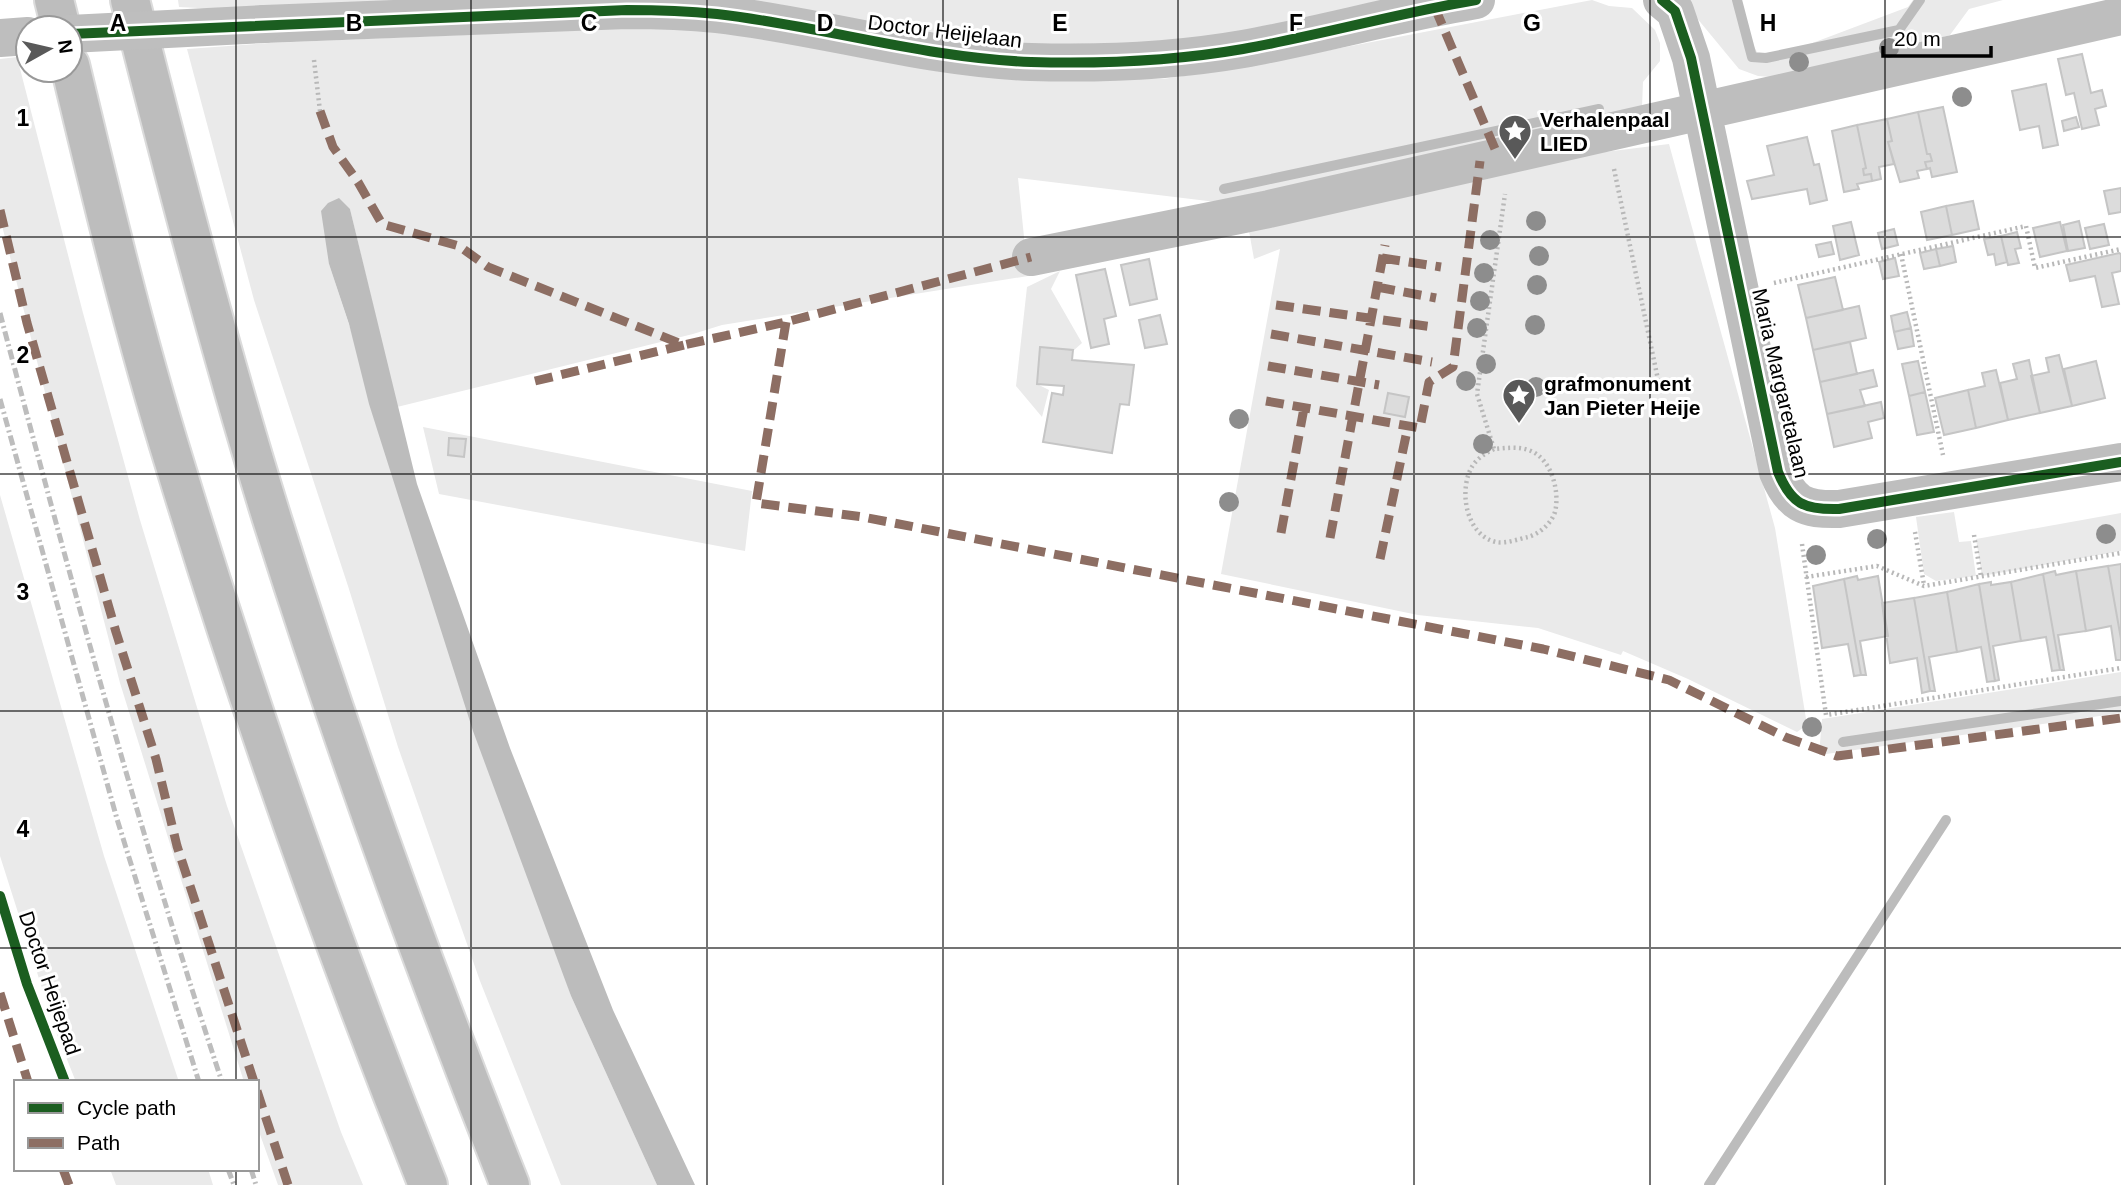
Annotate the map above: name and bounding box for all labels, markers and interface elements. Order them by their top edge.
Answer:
text: A [110,10,126,36]
text: B [346,10,362,36]
text: C [581,10,597,36]
text: D [817,10,833,36]
street label: Doctor Heijelaan [867,10,1023,52]
text: E [1052,10,1068,36]
text: F [1289,10,1303,36]
text: G [1523,10,1541,36]
text: H [1760,10,1776,36]
north arrow [14,14,84,84]
scale bar [1883,14,1992,58]
text: 20 m [1894,27,1941,50]
text: N [54,38,77,55]
text: 1 [17,105,30,131]
place label: Verhalenpaal LIED [1540,108,1670,155]
place icon: Verhalenpaal LIED [1496,112,1534,161]
street label: Maria Margaretalaan [1748,286,1814,480]
text: 2 [17,342,29,368]
place label: grafmonument Jan Pieter Heije [1544,372,1700,419]
place icon: grafmonument Jan Pieter Heije [1500,376,1538,425]
text: 3 [17,579,29,605]
text: 4 [17,816,30,842]
street label: Doctor Heijepad [15,908,85,1058]
legend [14,1080,259,1171]
text: Cycle path [77,1096,176,1119]
text: Path [77,1131,120,1154]

